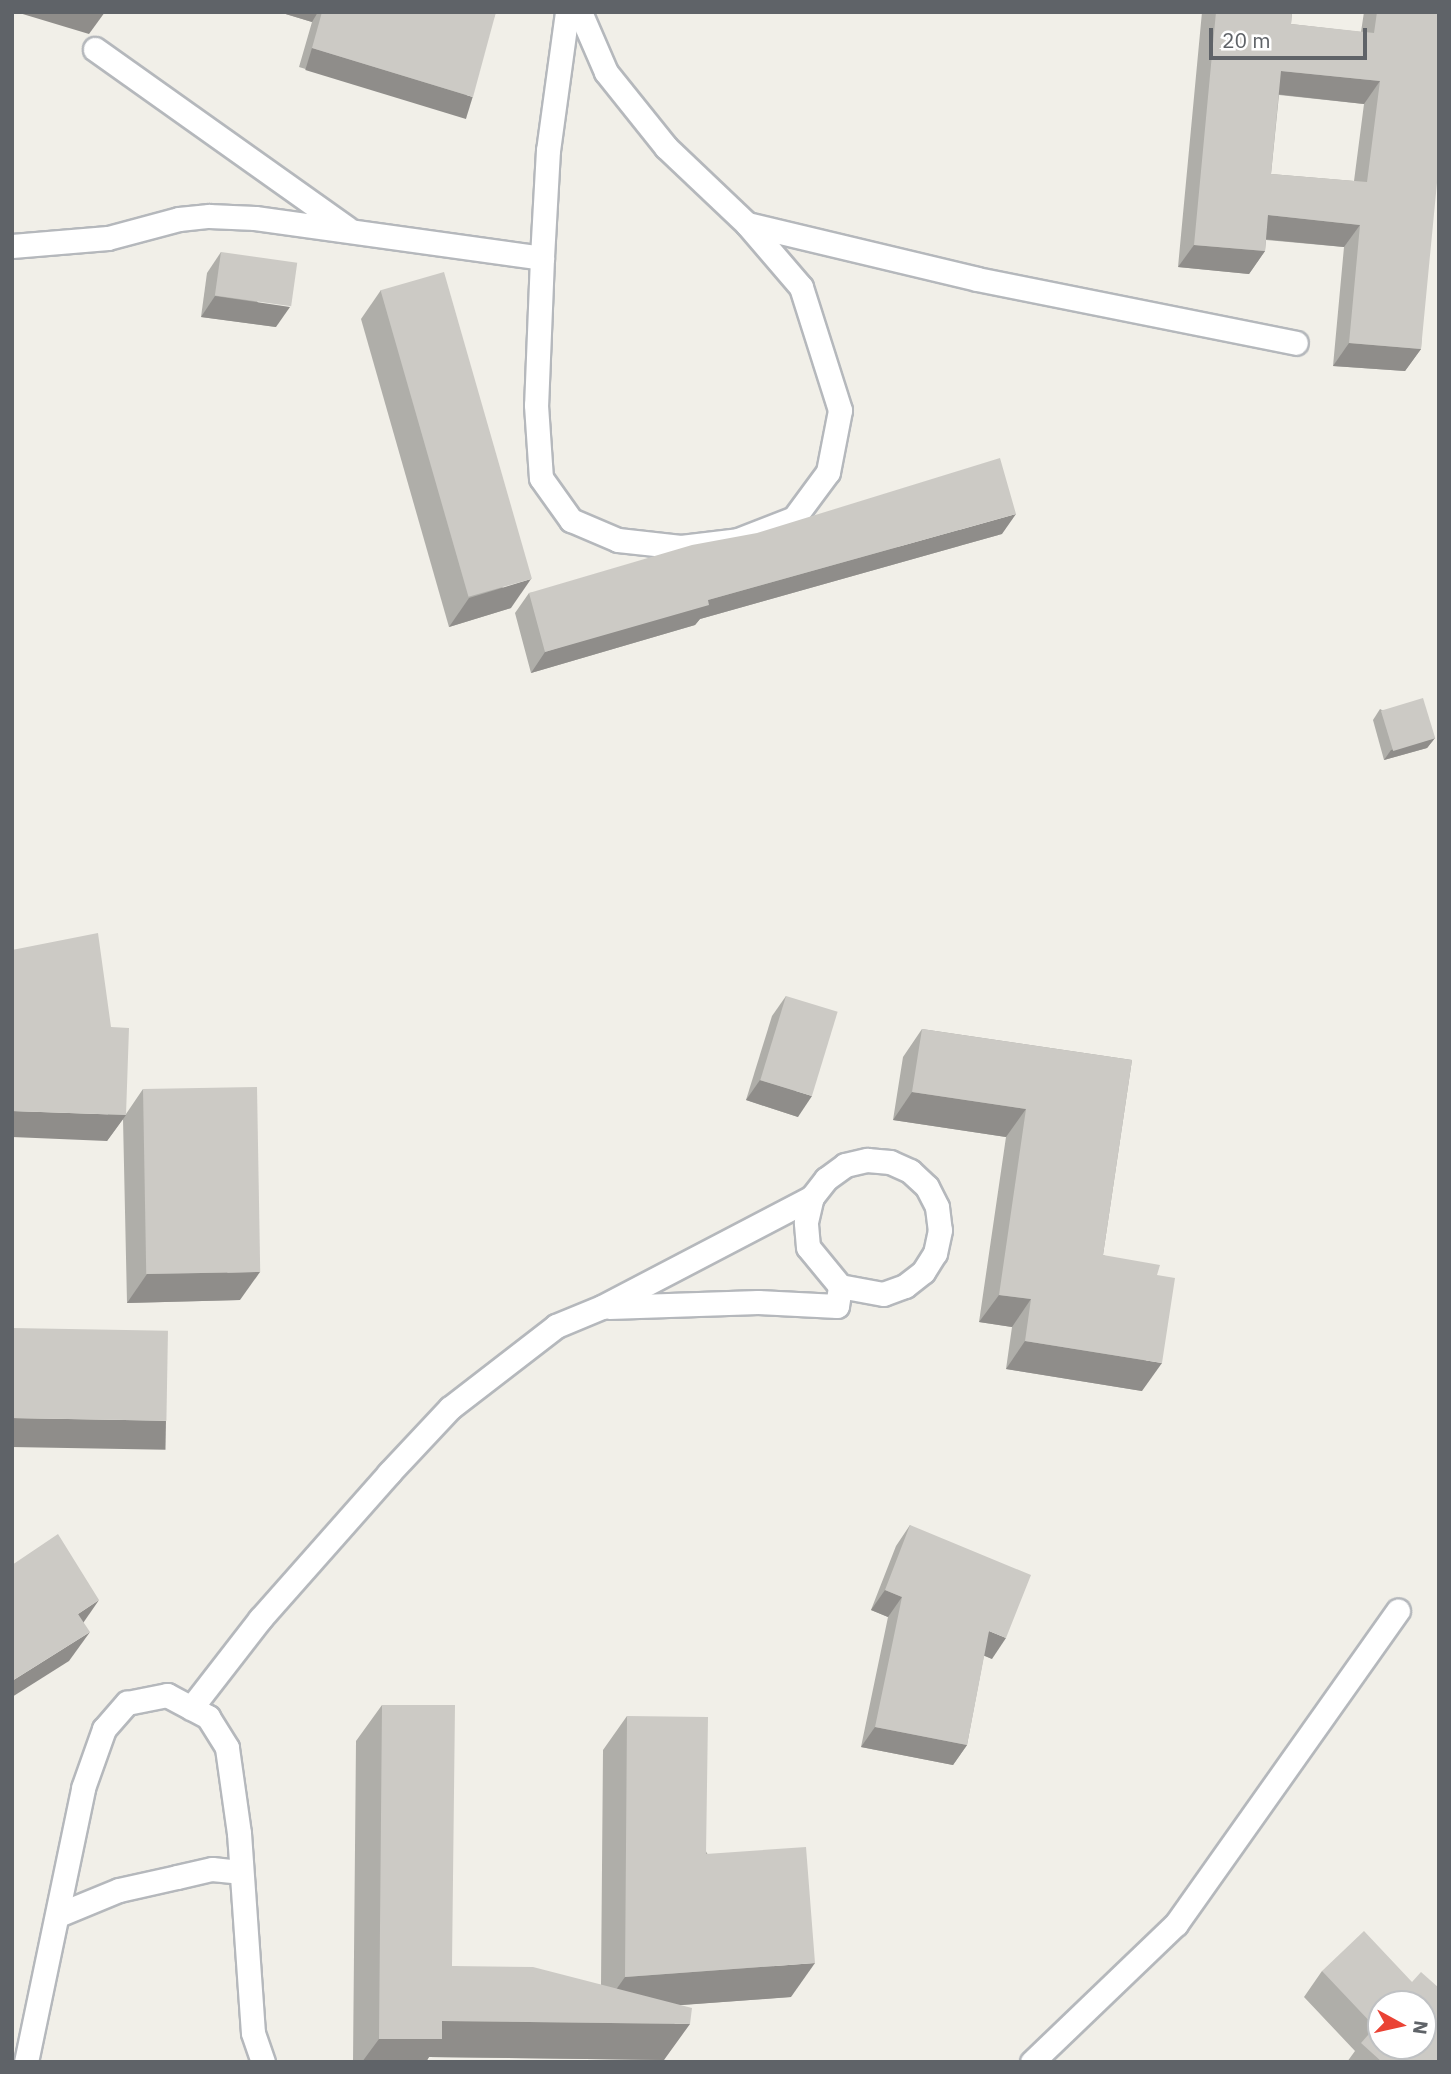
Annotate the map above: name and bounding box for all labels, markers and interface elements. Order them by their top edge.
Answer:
scale bar [1213,14,1370,58]
text: 20 m [1222,26,1271,54]
north arrow [1367,1990,1437,2060]
text: N [1408,2019,1434,2036]

